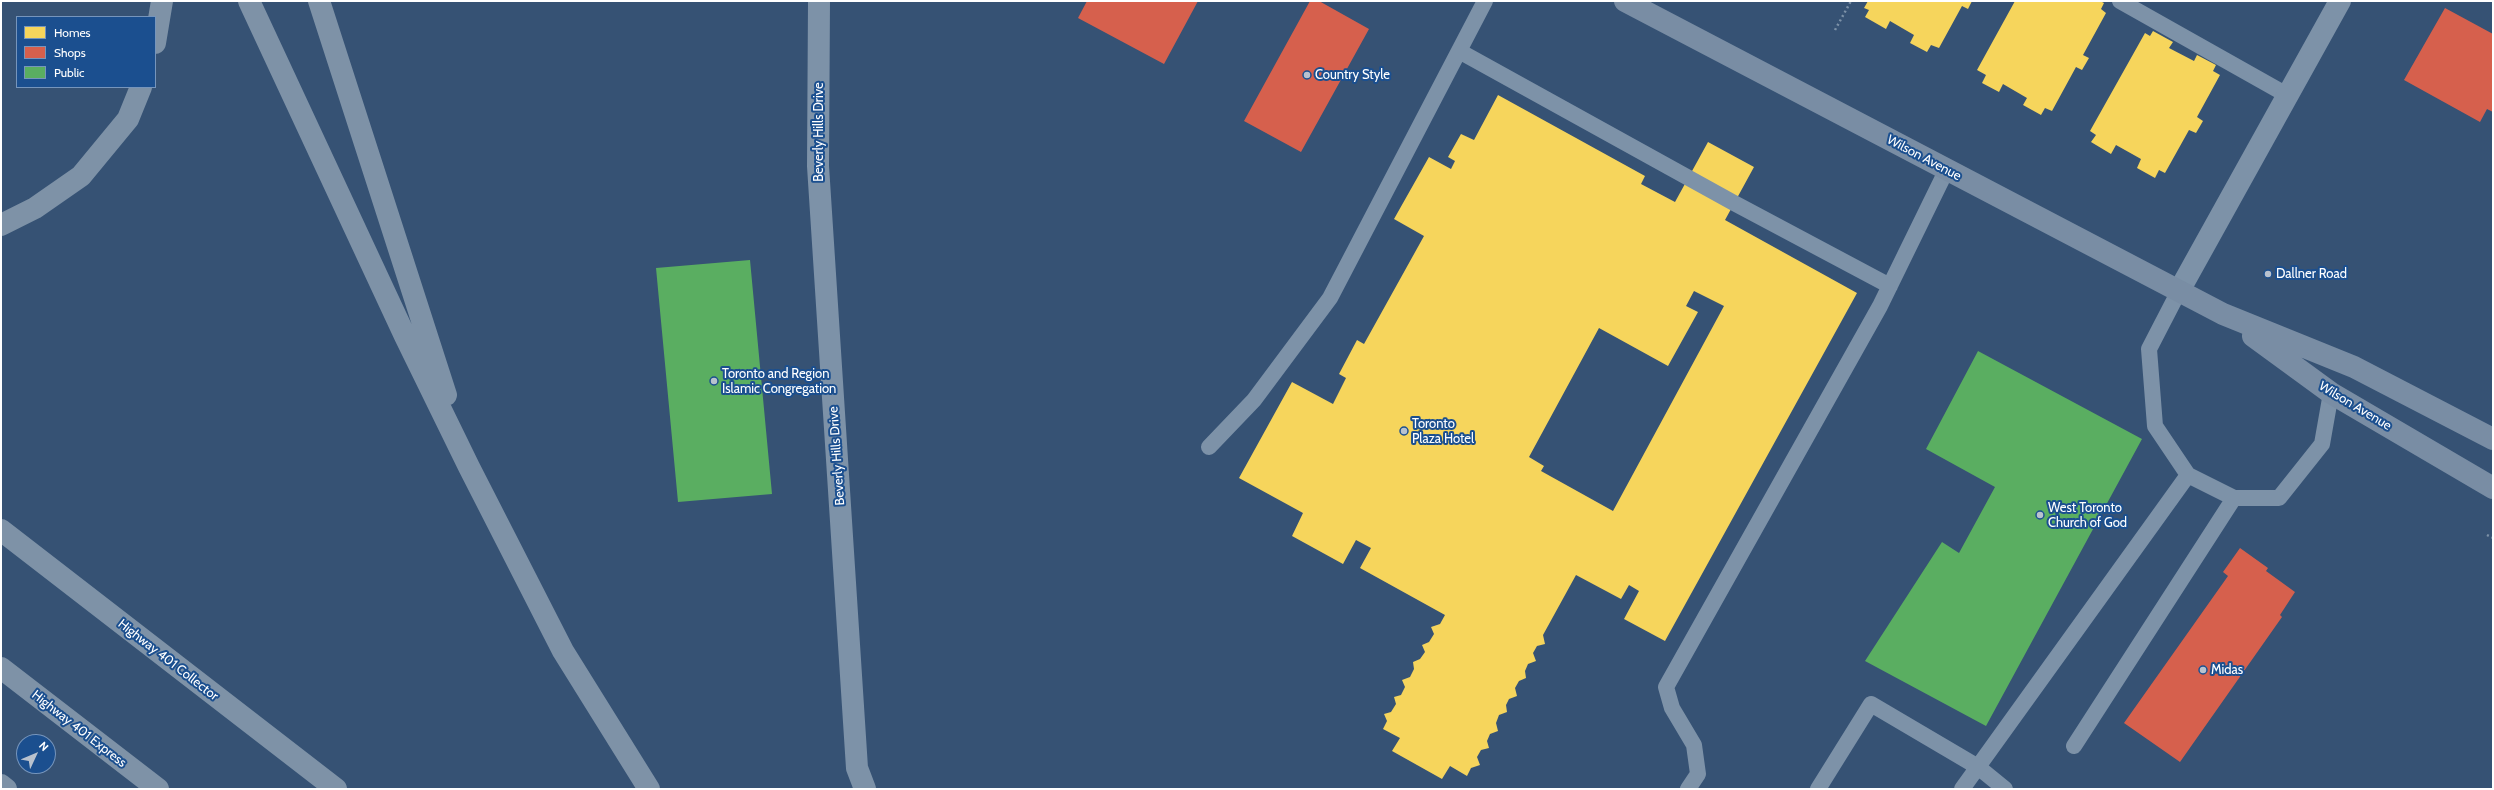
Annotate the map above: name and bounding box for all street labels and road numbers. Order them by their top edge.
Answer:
street label: Beverly Hills Drive [811,82,827,182]
street label: Wilson Avenue [1884,132,1964,184]
street label: Wilson Avenue [2316,378,2394,434]
street label: Beverly Hills Drive [826,406,848,506]
street label: Highway 401 Collector [115,616,221,704]
street label: Highway 401 Express [29,687,129,771]

